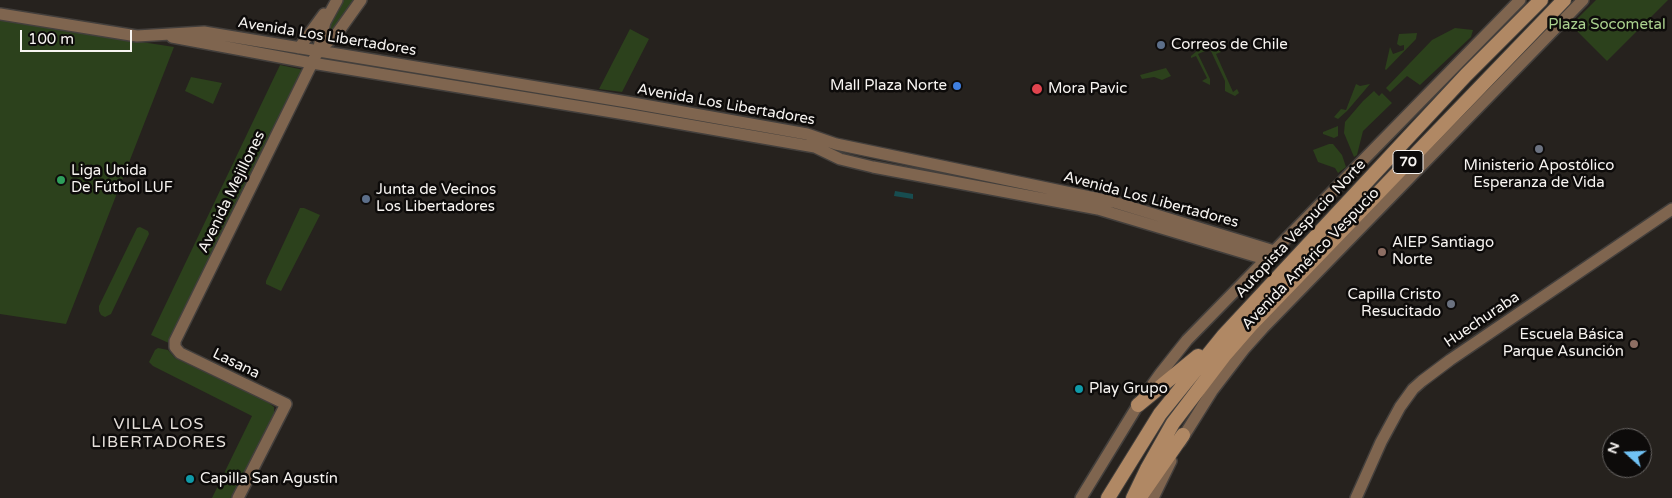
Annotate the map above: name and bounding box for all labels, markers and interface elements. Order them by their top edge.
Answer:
street label: Avenida Los Libertadores [236,14,418,60]
park label: Plaza Socometal [1548,16,1666,34]
scale bar [22,20,135,52]
text: 100 m [28,30,74,48]
place label: Correos de Chile [1171,36,1288,54]
marker: Correos de Chile [1155,39,1167,51]
place label: Mall Plaza Norte [830,77,947,95]
street label: Avenida Los Libertadores [636,80,816,130]
marker: Mall Plaza Norte [951,80,963,92]
place label: Mora Pavic [1048,80,1127,98]
marker: Mora Pavic [1030,82,1044,96]
street label: Avenida Mejillones [195,128,269,256]
marker: Ministerio Apostólico Esperanza de Vida [1533,143,1545,155]
road number: 70 [1393,150,1423,173]
street label: Autopista Vespucio Norte [1232,156,1370,302]
place label: Ministerio Apostólico Esperanza de Vida [1464,157,1614,192]
place label: Liga Unida De Fútbol LUF [71,162,173,197]
street label: Avenida Los Libertadores [1061,168,1241,232]
marker: Liga Unida De Fútbol LUF [55,174,67,186]
place label: Junta de Vecinos Los Libertadores [376,181,496,216]
street label: Avenida Américo Vespucio [1238,184,1384,334]
marker: Junta de Vecinos Los Libertadores [360,193,372,205]
place label: AIEP Santiago Norte [1392,234,1494,269]
marker: AIEP Santiago Norte [1376,246,1388,258]
place label: Capilla Cristo Resucitado [1347,286,1441,321]
street label: Huechuraba [1441,288,1523,352]
marker: Capilla Cristo Resucitado [1445,298,1457,310]
place label: Escuela Básica Parque Asunción [1503,326,1624,361]
marker: Escuela Básica Parque Asunción [1628,338,1640,350]
street label: Lasana [209,345,263,383]
place label: Play Grupo [1089,380,1168,398]
marker: Play Grupo [1073,383,1085,395]
district label: VILLA LOS LIBERTADORES [90,415,228,453]
north arrow [1602,428,1652,478]
text: N [1603,440,1623,456]
place label: Capilla San Agustín [200,470,338,488]
marker: Capilla San Agustín [184,473,196,485]

